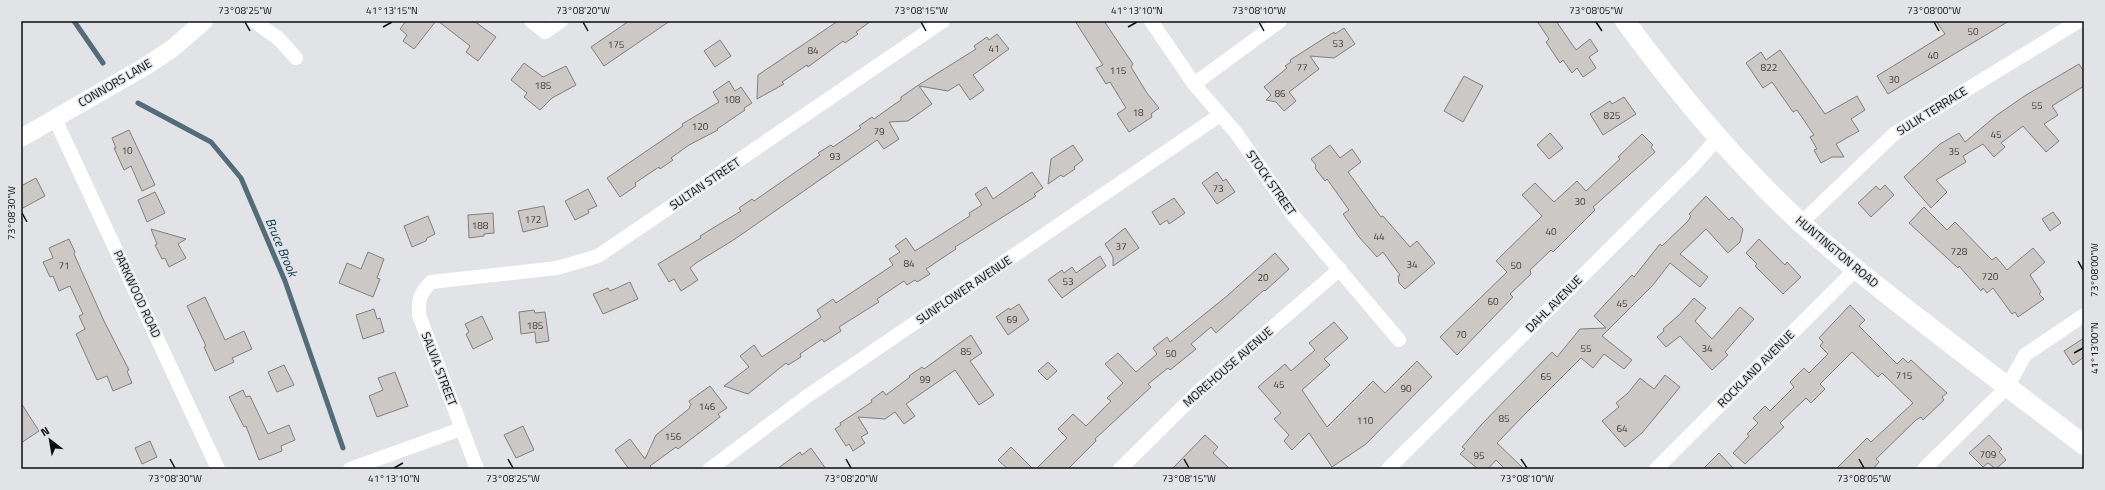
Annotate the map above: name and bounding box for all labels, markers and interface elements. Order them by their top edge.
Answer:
text: 73°08'25"W [218,3,272,18]
text: 41°13'15"N [366,3,418,18]
text: 73°08'20"W [556,3,610,18]
text: 73°08'15"W [894,3,948,18]
text: 41°13'10"N [1111,3,1163,18]
text: 73°08'10"W [1232,3,1286,18]
text: 73°08'05"W [1569,3,1623,18]
text: 73°08'00"W [1907,3,1961,18]
house number: 50 [1967,24,1979,39]
house number: 53 [1332,36,1344,51]
house number: 175 [608,37,625,52]
house number: 41 [988,41,1000,56]
house number: 84 [807,43,819,58]
house number: 40 [1927,48,1939,63]
street label: CONNORS LANE [74,53,156,111]
house number: 77 [1296,60,1308,75]
house number: 822 [1761,60,1777,75]
house number: 115 [1110,63,1127,78]
house number: 30 [1888,72,1900,87]
house number: 185 [535,78,552,93]
street label: SULIK TERRACE [1893,81,1971,140]
house number: 86 [1274,86,1286,101]
house number: 108 [724,92,741,107]
house number: 55 [2031,98,2043,113]
house number: 18 [1132,105,1144,120]
house number: 825 [1604,108,1621,123]
house number: 120 [692,119,709,134]
house number: 79 [873,124,885,139]
house number: 45 [1990,127,2002,142]
house number: 10 [121,143,133,158]
house number: 35 [1948,144,1960,159]
street label: STOCK STREET [1242,146,1301,220]
house number: 93 [829,149,841,164]
street label: SULTAN STREET [665,152,745,214]
house number: 73 [1212,181,1224,196]
text: 73°08'30"W [4,186,19,240]
house number: 30 [1574,194,1586,209]
street label: HUNTINGTON ROAD [1792,211,1883,292]
house number: 172 [525,212,541,227]
water label: Bruce Brook [261,214,304,282]
house number: 188 [472,218,489,233]
house number: 40 [1545,224,1557,239]
house number: 44 [1373,229,1385,244]
house number: 37 [1115,239,1127,254]
text: 73°08'00"W [2087,243,2102,297]
house number: 728 [1951,244,1968,259]
street label: PARKWOOD ROAD [109,247,166,341]
street label: SUNFLOWER AVENUE [912,250,1016,329]
house number: 84 [903,256,915,271]
house number: 34 [1406,257,1418,272]
house number: 71 [58,258,70,273]
house number: 50 [1510,258,1522,273]
house number: 720 [1982,269,1999,284]
house number: 20 [1257,270,1269,285]
street label: DAHL AVENUE [1521,270,1587,337]
house number: 53 [1062,274,1074,289]
house number: 60 [1487,294,1499,309]
house number: 45 [1616,296,1628,311]
house number: 69 [1006,312,1018,327]
house number: 185 [527,318,544,333]
street label: MOREHOUSE AVENUE [1178,322,1277,411]
text: 41°13'00"N [2087,322,2102,374]
street label: ROCKLAND AVENUE [1713,325,1799,412]
house number: 70 [1455,327,1467,342]
street label: SALVIA STREET [417,329,463,409]
house number: 55 [1580,341,1592,356]
house number: 34 [1701,341,1713,356]
house number: 85 [960,344,972,359]
house number: 50 [1165,346,1177,361]
house number: 715 [1896,368,1913,383]
house number: 65 [1540,369,1552,384]
house number: 99 [919,372,931,387]
house number: 45 [1273,377,1285,392]
house number: 90 [1400,381,1412,396]
house number: 146 [699,399,716,414]
house number: 85 [1498,411,1510,426]
house number: 110 [1357,413,1374,428]
north arrow [30,420,70,460]
house number: 64 [1616,421,1628,436]
text: N [37,423,52,440]
house number: 156 [665,429,682,444]
house number: 709 [1980,447,1997,462]
house number: 95 [1473,448,1485,463]
text: 73°08'30"W [148,471,202,486]
text: 41°13'10"N [368,471,420,486]
text: 73°08'25"W [486,471,540,486]
text: 73°08'20"W [824,471,878,486]
text: 73°08'15"W [1162,471,1216,486]
text: 73°08'10"W [1500,471,1554,486]
text: 73°08'05"W [1837,471,1891,486]

